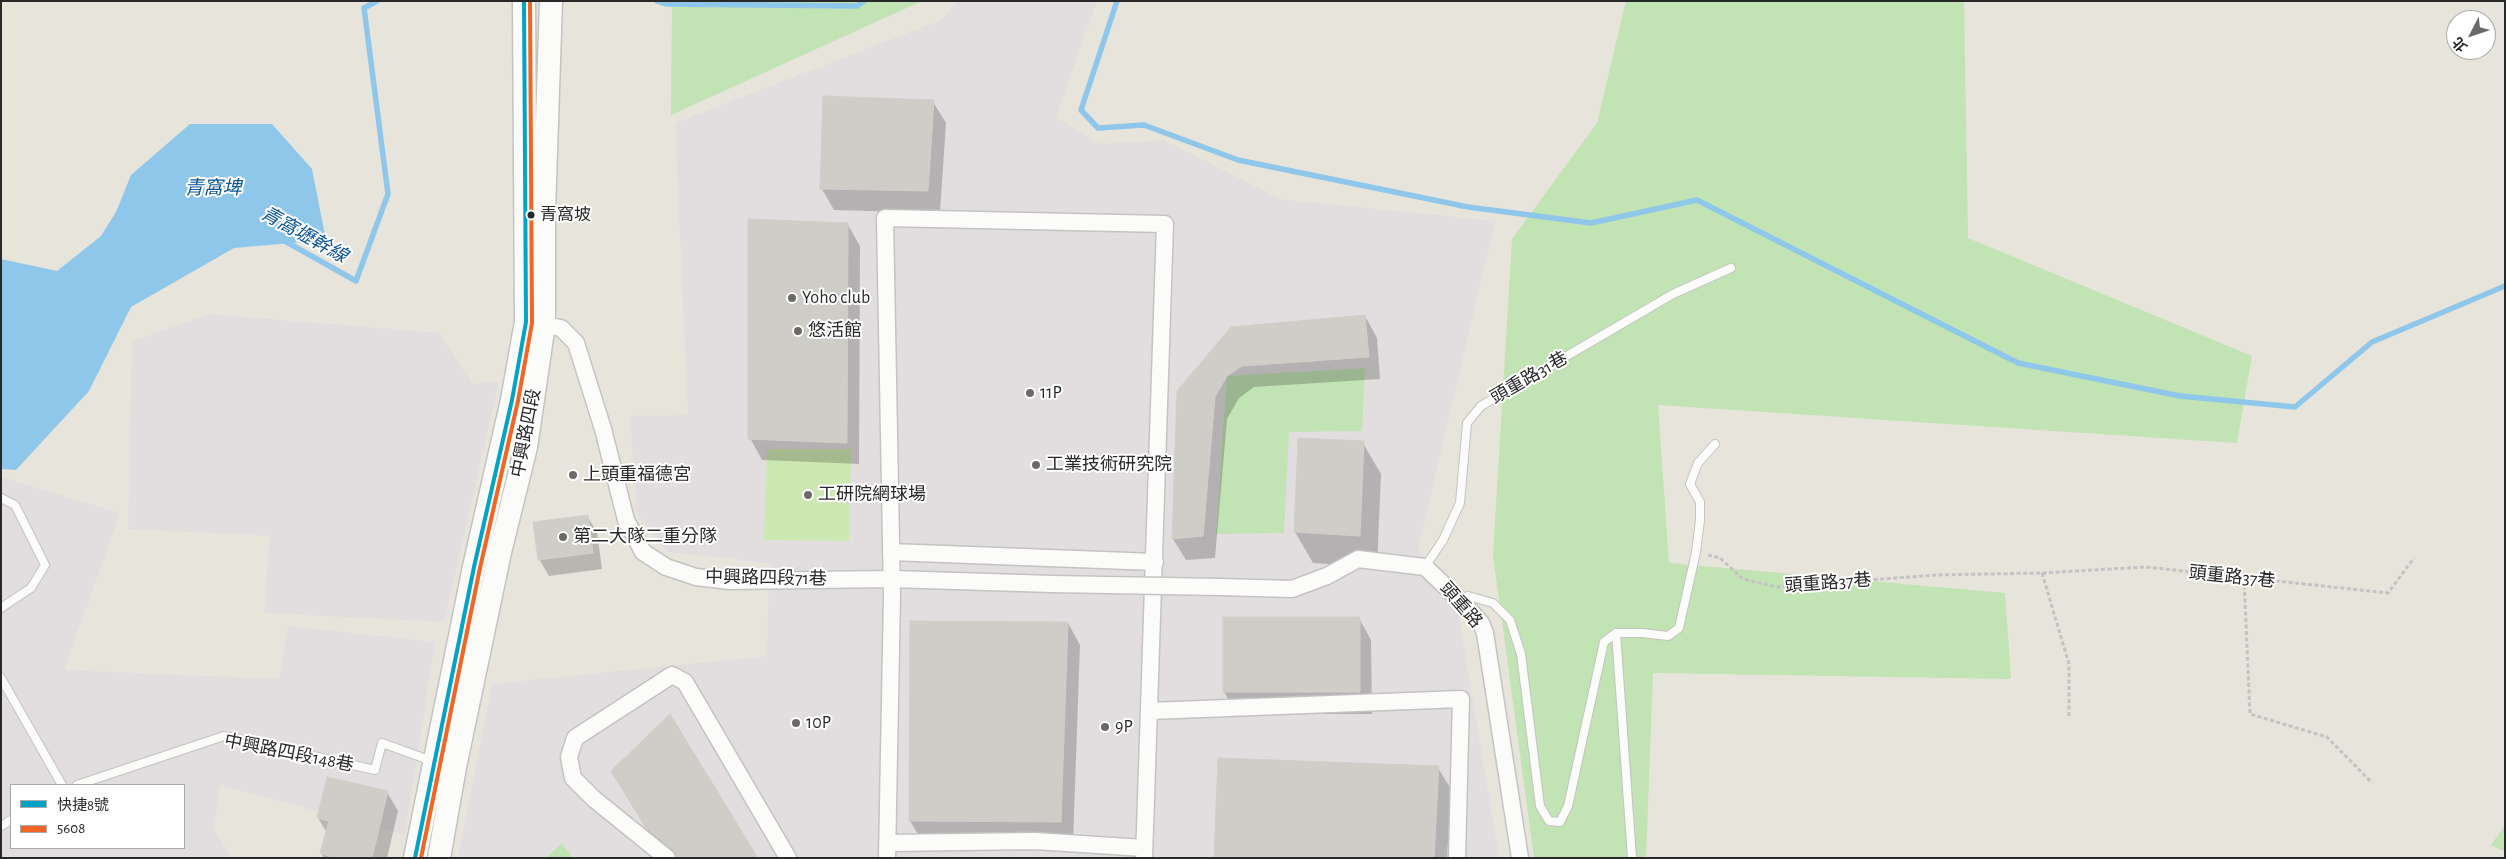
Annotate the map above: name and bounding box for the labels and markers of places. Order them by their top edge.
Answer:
place label: 青窩坡 [540,205,591,225]
marker: 青窩坡 [526,210,536,220]
place label: Yoho club [802,287,870,309]
marker: Yoho club [786,292,798,304]
place label: 悠活館 [808,320,862,342]
marker: 悠活館 [792,325,804,337]
place label: 11P [1040,382,1062,404]
marker: 11P [1024,387,1036,399]
place label: 工業技術研究院 [1046,454,1172,476]
marker: 工業技術研究院 [1030,459,1042,471]
place label: 上頭重福德宮 [583,464,691,486]
marker: 上頭重福德宮 [567,469,579,481]
place label: 工研院網球場 [818,484,926,506]
marker: 工研院網球場 [802,489,814,501]
place label: 第二大隊二重分隊 [573,526,717,548]
marker: 第二大隊二重分隊 [557,531,569,543]
place label: 10P [806,712,831,734]
place label: 9P [1115,716,1133,738]
marker: 10P [790,717,802,729]
marker: 9P [1099,721,1111,733]

